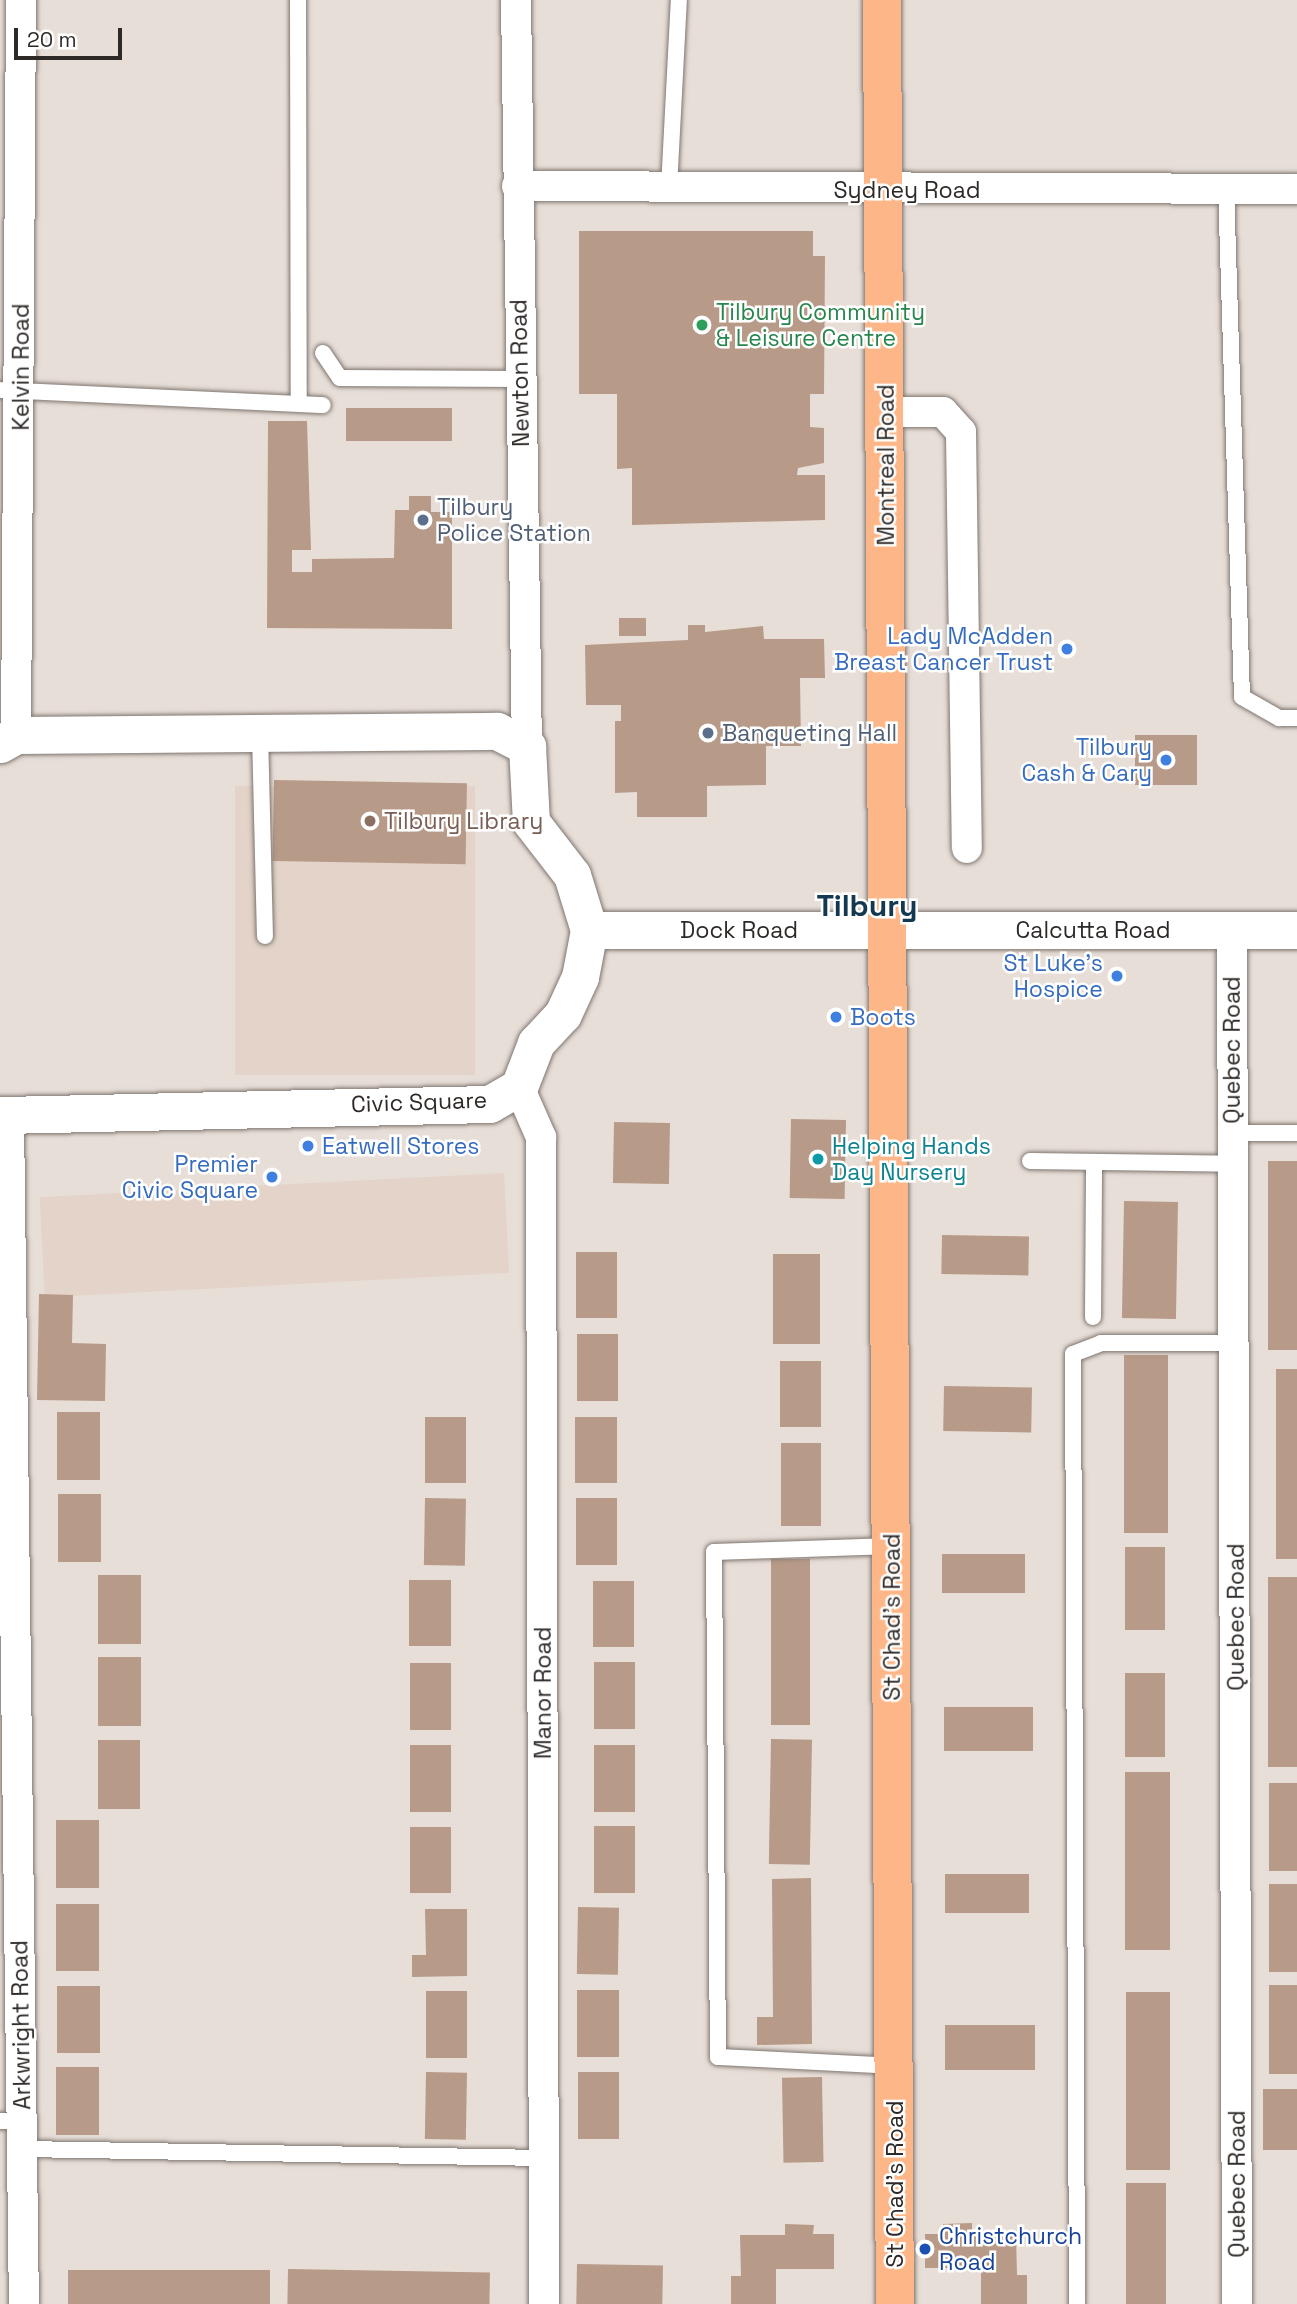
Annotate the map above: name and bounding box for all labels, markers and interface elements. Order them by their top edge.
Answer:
scale bar [18,14,126,58]
text: 20 m [27,26,77,53]
street label: Sydney Road [833,176,981,204]
place label: Tilbury Community & Leisure Centre [716,298,925,352]
street label: Newton Road [505,299,535,447]
street label: Kelvin Road [7,303,35,431]
marker: Tilbury Community & Leisure Centre [694,317,710,333]
street label: Montreal Road [872,384,900,546]
place label: Tilbury Police Station [437,493,591,547]
marker: Tilbury Police Station [415,512,431,528]
place label: Lady McAdden Breast Cancer Trust [833,622,1053,676]
marker: Lady McAdden Breast Cancer Trust [1059,641,1075,657]
place label: Banqueting Hall [722,719,897,747]
marker: Banqueting Hall [700,725,716,741]
place label: Tilbury Cash & Cary [1021,733,1152,787]
marker: Tilbury Cash & Cary [1158,752,1174,768]
place label: Tilbury Library [384,807,543,835]
marker: Tilbury Library [362,813,378,829]
district label: Tilbury [816,888,918,924]
street label: Dock Road [680,916,798,944]
street label: Calcutta Road [1015,916,1171,944]
place label: St Luke's Hospice [1003,949,1103,1003]
marker: St Luke's Hospice [1109,968,1125,984]
street label: Quebec Road [1218,976,1246,1124]
place label: Boots [850,1003,916,1031]
marker: Boots [828,1009,844,1025]
street label: Civic Square [350,1086,488,1118]
place label: Eatwell Stores [322,1132,479,1160]
place label: Helping Hands Day Nursery [832,1132,991,1186]
marker: Eatwell Stores [300,1138,316,1154]
place label: Premier Civic Square [122,1150,258,1204]
marker: Helping Hands Day Nursery [810,1151,826,1167]
marker: Premier Civic Square [264,1169,280,1185]
street label: St Chad's Road [878,1533,906,1701]
street label: Quebec Road [1222,1543,1250,1691]
street label: Manor Road [529,1627,557,1759]
street label: Arkwright Road [6,1940,36,2110]
street label: St Chad's Road [881,2100,909,2268]
street label: Quebec Road [1223,2110,1251,2258]
place label: Christchurch Road [939,2222,1082,2276]
marker: Christchurch Road [917,2241,933,2257]

